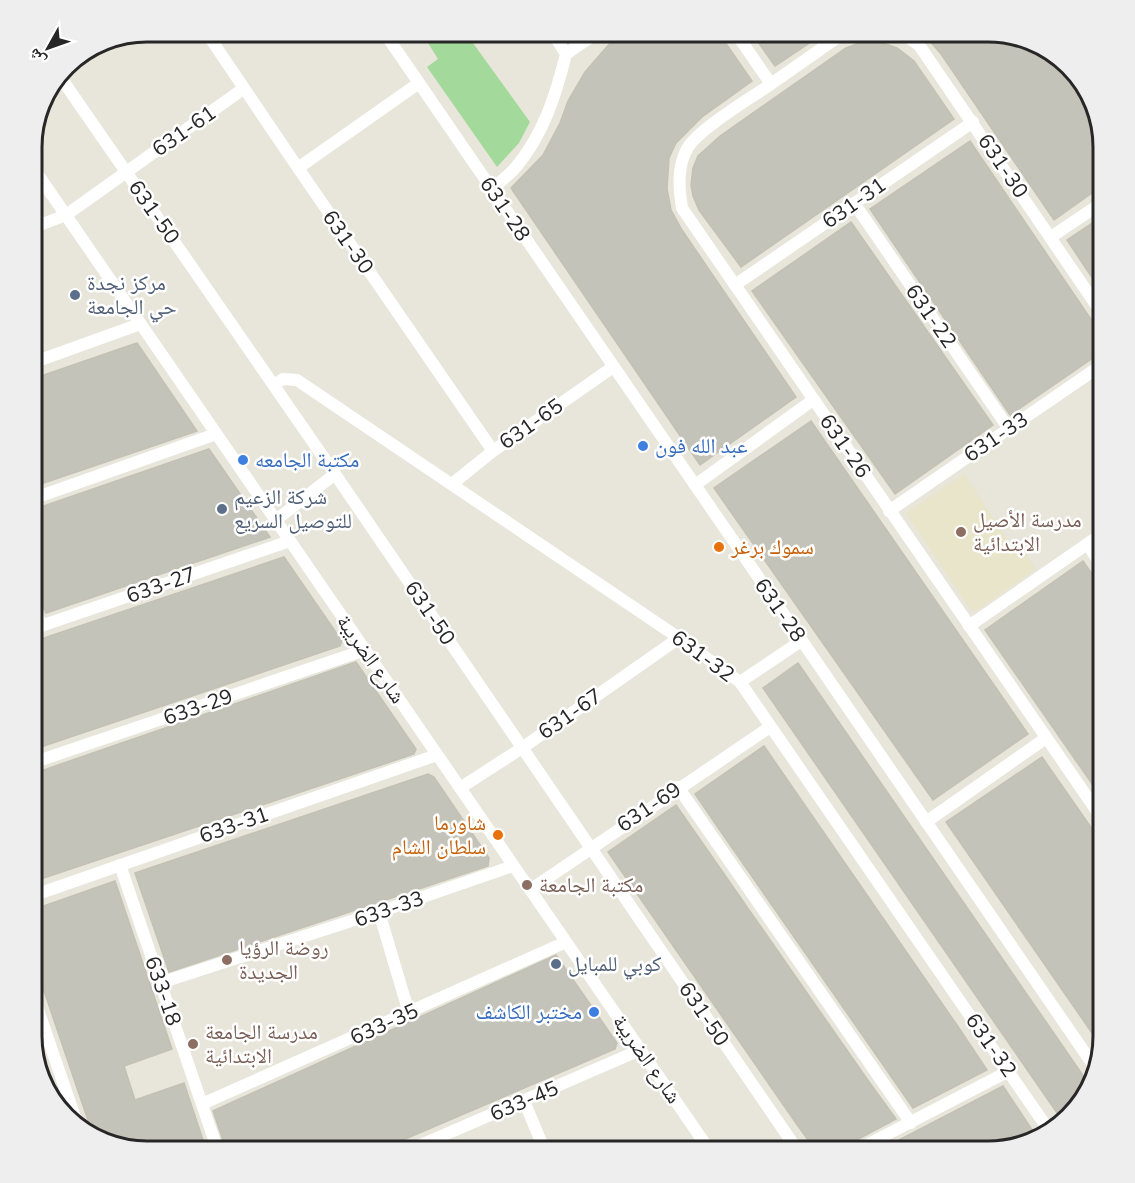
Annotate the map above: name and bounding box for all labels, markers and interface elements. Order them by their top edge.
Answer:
north arrow [18,18,78,78]
text: ش [23,43,51,71]
street label: 631-61 [147,99,221,163]
street label: 631-30 [971,128,1035,204]
street label: 631-28 [473,171,537,247]
street label: 631-31 [817,171,891,235]
street label: 631-50 [122,175,186,249]
street label: 631-30 [316,205,380,279]
place label: مركز نجدة حي الجامعة [87,269,177,323]
street label: 631-22 [899,279,963,353]
marker: مركز نجدة حي الجامعة [68,288,82,302]
street label: 631-65 [494,392,568,456]
street label: 631-33 [958,405,1034,469]
street label: 631-26 [813,409,877,483]
place label: عبد الله فون [655,432,748,460]
marker: عبد الله فون [636,439,650,453]
place label: مكتبة الجامعه [255,446,359,474]
marker: مكتبة الجامعه [236,453,250,467]
place label: شركة الزعيم للتوصيل السريع [234,483,352,535]
marker: شركة الزعيم للتوصيل السريع [215,502,229,516]
place label: مدرسة الأصيل الابتدائية [973,506,1082,558]
marker: مدرسة الأصيل الابتدائية [954,525,968,539]
place label: سموك برغر [730,533,814,561]
marker: سموك برغر [712,540,726,554]
street label: 633-27 [122,560,200,610]
street label: 631-28 [748,573,812,647]
street label: 631-50 [398,575,462,651]
street label: شارع الضريبة [330,609,412,709]
street label: 631-32 [666,624,740,688]
street label: 633-29 [159,682,237,732]
street label: 631-67 [533,682,607,746]
street label: 631-69 [611,775,687,839]
street label: 633-31 [195,800,273,850]
place label: شاورما سلطان الشام [392,809,486,861]
marker: شاورما سلطان الشام [491,828,505,842]
place label: مكتبة الجامعة [539,871,643,899]
marker: مكتبة الجامعة [520,878,534,892]
street label: 633-33 [350,884,428,934]
place label: روضة الرؤيا الجديدة [239,934,329,986]
place label: كوبي للمبايل [568,950,662,980]
street label: 633-18 [138,952,188,1030]
marker: روضة الرؤيا الجديدة [220,953,234,967]
marker: كوبي للمبايل [549,957,563,971]
street label: 631-50 [672,976,736,1052]
street label: 633-35 [345,997,423,1051]
place label: مختبر الكاشف [475,998,582,1026]
marker: مختبر الكاشف [587,1005,601,1019]
street label: 631-32 [959,1008,1023,1082]
street label: شارع الضريبة [606,1009,688,1109]
place label: مدرسة الجامعة الابتدائية [205,1018,318,1070]
marker: مدرسة الجامعة الابتدائية [186,1037,200,1051]
street label: 633-45 [485,1074,563,1128]

